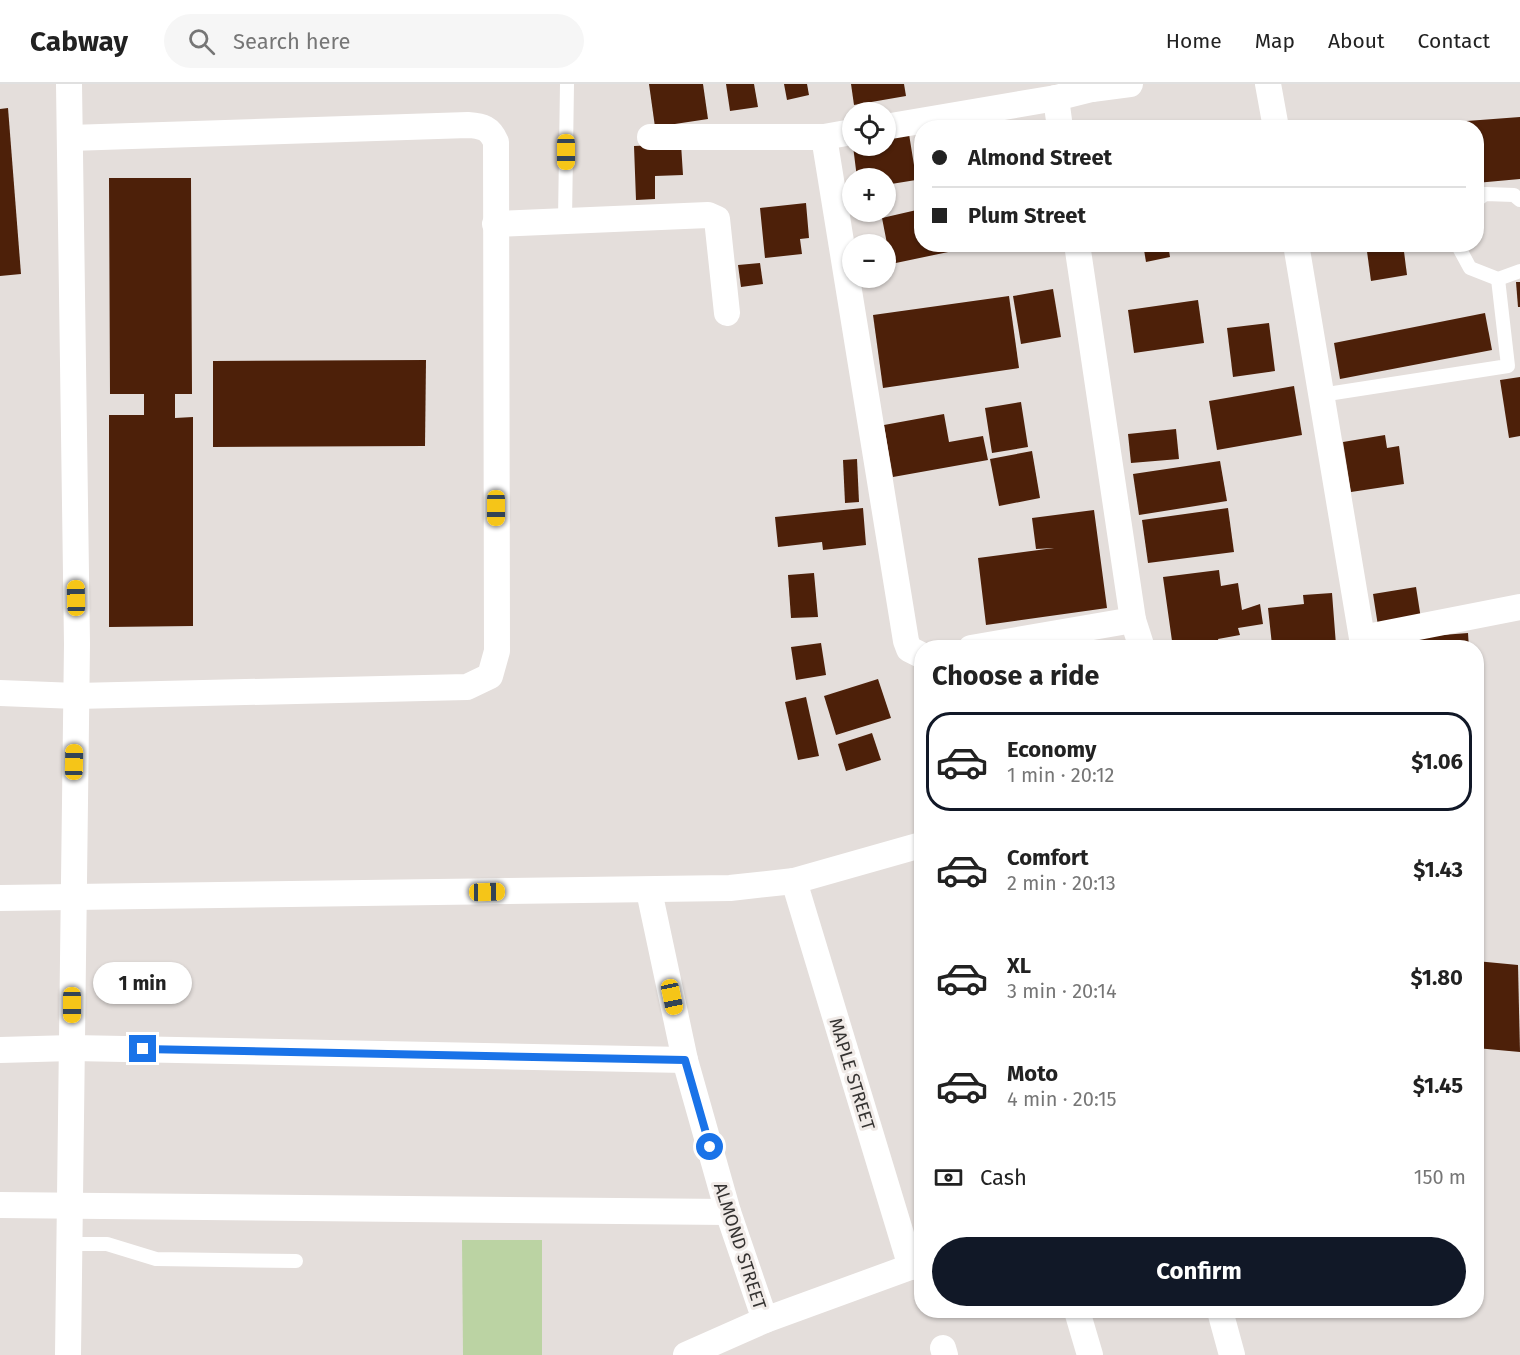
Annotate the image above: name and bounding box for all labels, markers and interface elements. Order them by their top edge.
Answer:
search box [164,14,584,68]
text: Cabway [30,25,128,58]
icon: search [185,25,218,58]
text: Search here [233,28,350,55]
text: Home [1166,28,1222,54]
text: Map [1255,28,1295,54]
text: About [1328,28,1385,54]
text: Contact [1418,28,1490,54]
map controls [842,102,896,288]
button: locate [842,102,896,156]
car [557,134,575,170]
text: Almond Street [968,144,1112,171]
button: + [842,168,896,222]
text: Plum Street [968,202,1086,229]
button: − [842,234,896,288]
car [487,490,505,526]
car [67,580,85,616]
text: Choose a ride [932,660,1099,692]
icon: car [935,735,989,789]
text: Economy [1007,736,1096,763]
car [65,744,83,780]
text: $1.06 [1411,748,1463,775]
text: 1 min · 20:12 [1007,763,1114,787]
icon: car [935,843,989,897]
text: Comfort [1007,844,1088,871]
text: $1.43 [1413,856,1463,883]
text: 2 min · 20:13 [1007,871,1116,895]
car [469,883,505,901]
icon: car [935,951,989,1005]
text: XL [1007,952,1031,979]
callout: 1 min [94,962,192,1004]
text: $1.80 [1411,964,1463,991]
text: 1 min [118,971,167,995]
car [659,978,685,1016]
text: 3 min · 20:14 [1007,979,1117,1003]
car [63,987,81,1023]
street label: MAPLE STREET [824,1015,880,1133]
route end [129,1035,156,1062]
icon: car [935,1059,989,1113]
text: Moto [1007,1060,1058,1087]
text: $1.45 [1413,1072,1463,1099]
text: 4 min · 20:15 [1007,1087,1117,1111]
route start [696,1133,723,1160]
icon: cash [932,1161,965,1194]
text: Cash [980,1164,1027,1191]
text: 150 m [1414,1165,1466,1189]
street label: ALMOND STREET [709,1180,771,1313]
button: Confirm [932,1237,1466,1306]

